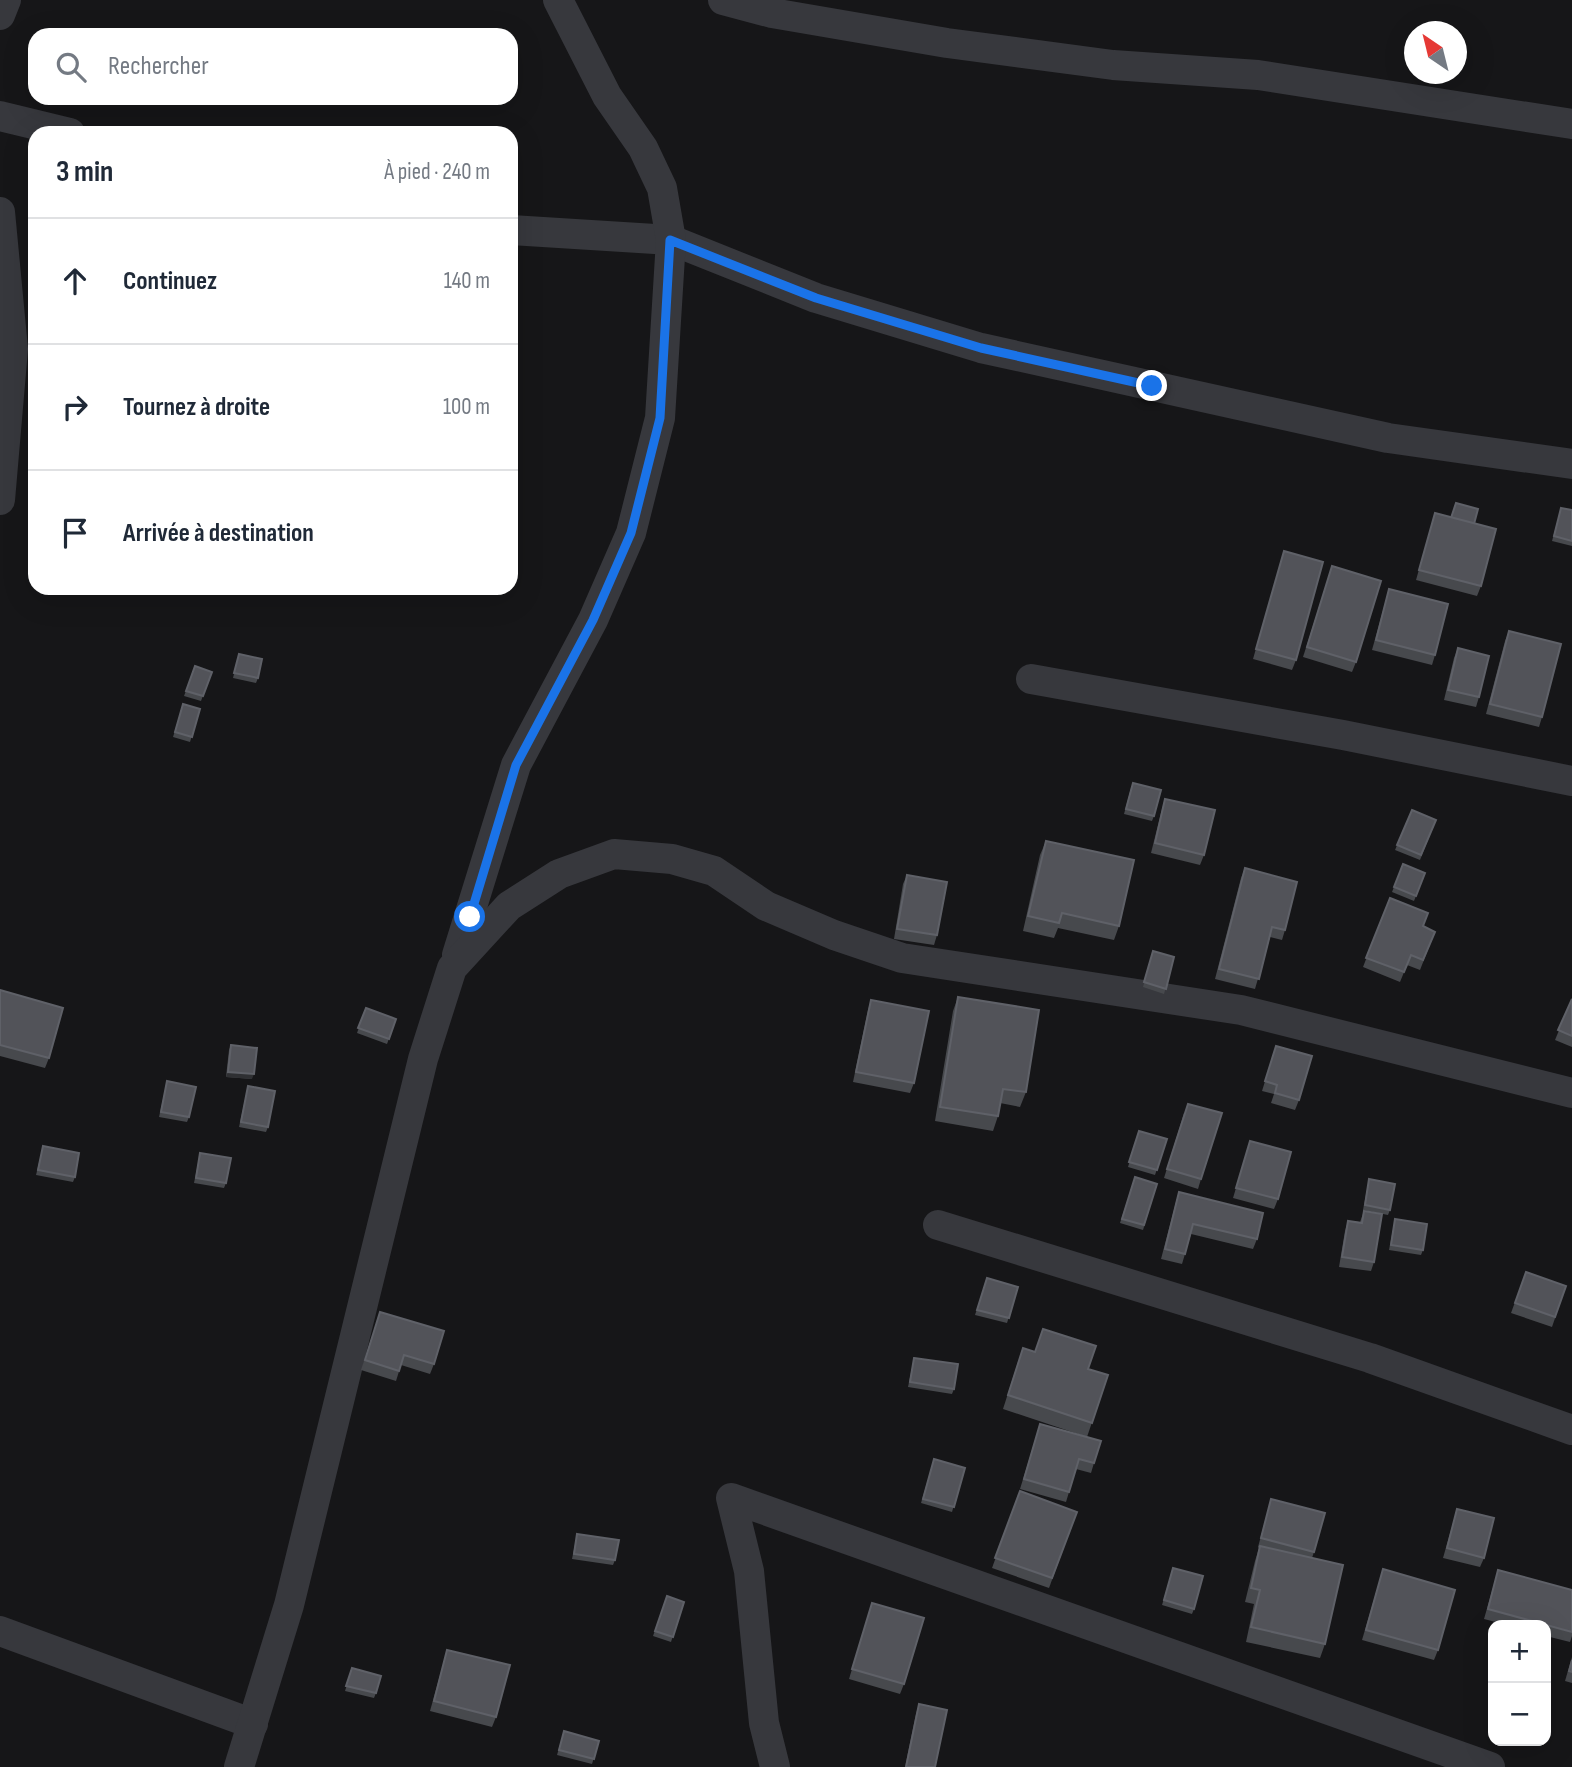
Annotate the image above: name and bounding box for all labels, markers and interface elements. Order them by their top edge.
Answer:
north arrow [1404,21,1467,84]
search box [28,28,518,105]
icon: search [52,48,90,86]
text: Rechercher [108,51,209,82]
text: 3 min [56,154,113,190]
text: À pied · 240 m [384,158,490,186]
icon: ahead [56,262,94,300]
text: Continuez [123,266,217,297]
text: 140 m [444,267,490,295]
route end [1136,370,1167,401]
icon: right [56,388,94,426]
text: Tournez à droite [123,392,270,423]
text: 100 m [443,393,490,421]
icon: arrive [56,514,94,552]
text: Arrivée à destination [123,518,314,549]
route start [454,901,485,932]
map controls [1488,1620,1551,1746]
button: + [1488,1620,1551,1683]
button: − [1488,1683,1551,1746]

